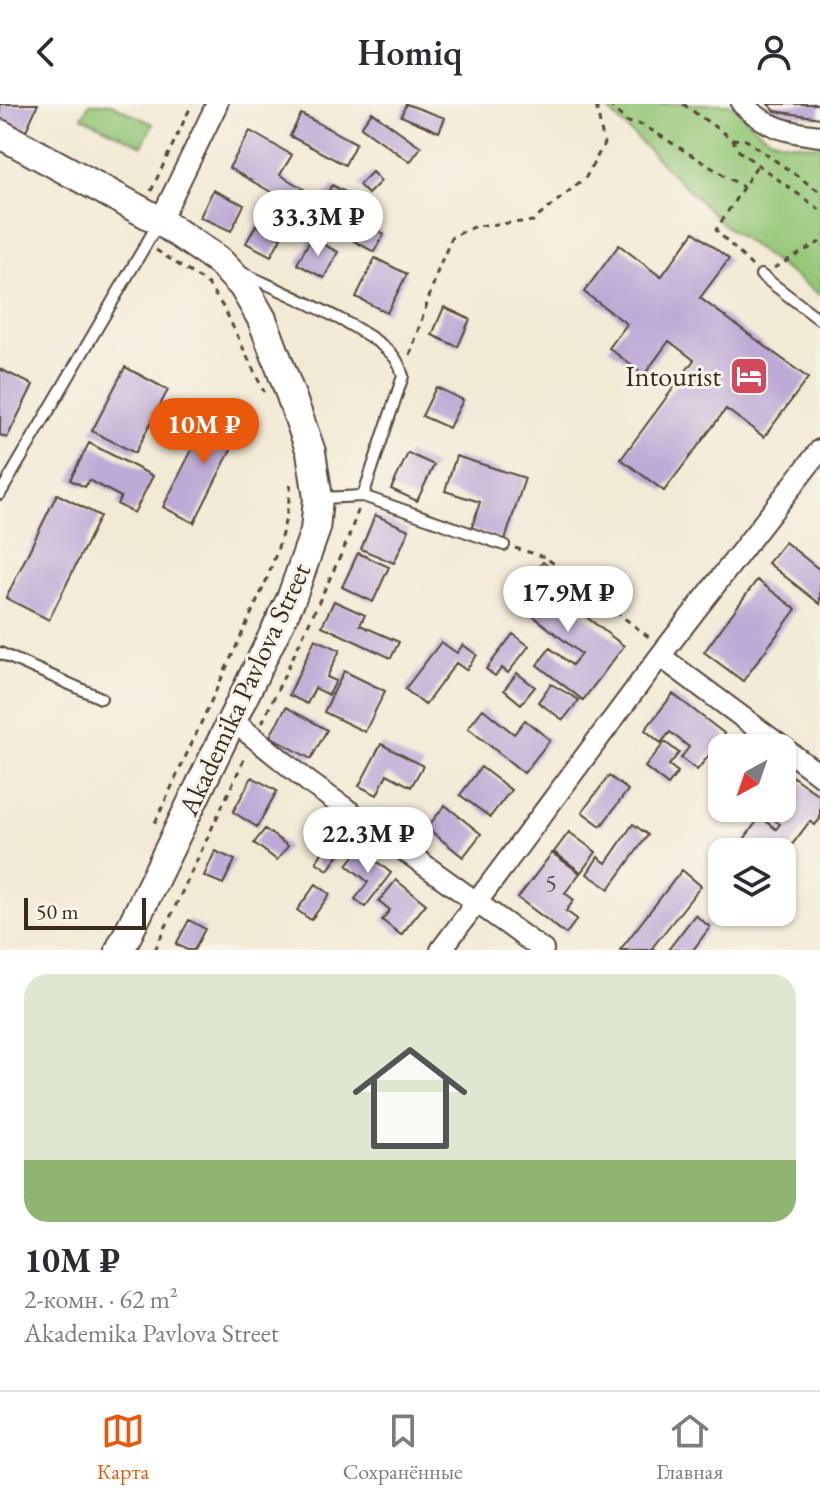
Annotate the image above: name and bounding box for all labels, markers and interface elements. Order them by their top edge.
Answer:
text: Homiq [358,29,462,76]
icon: back [24,30,68,74]
icon: person [752,30,796,74]
pin: 33.3M ₽ [244,190,392,258]
text: 33.3M ₽ [271,199,365,233]
hotel icon: Intourist [728,355,770,397]
place label: Intourist [625,358,721,394]
pin: 10M ₽ [148,398,260,466]
text: 10M ₽ [167,407,241,441]
street label: Akademika Pavlova Street [169,557,318,822]
pin: 17.9M ₽ [494,566,642,634]
text: 17.9M ₽ [521,575,615,609]
north arrow [708,734,796,822]
map controls [708,734,796,926]
pin: 22.3M ₽ [294,807,442,875]
text: 22.3M ₽ [321,816,415,850]
button: layers [708,838,796,926]
house number: 5 [545,867,557,898]
scale bar [24,894,146,930]
text: 50 m [36,897,79,926]
icon: home [338,1026,482,1170]
text: 10M ₽ [24,1238,120,1282]
text: 2-комн. · 62 m² [24,1282,178,1316]
text: Akademika Pavlova Street [24,1316,279,1350]
tab: Карта [97,1409,149,1486]
tab: Сохранённые [343,1409,463,1486]
tab: Главная [656,1409,723,1486]

